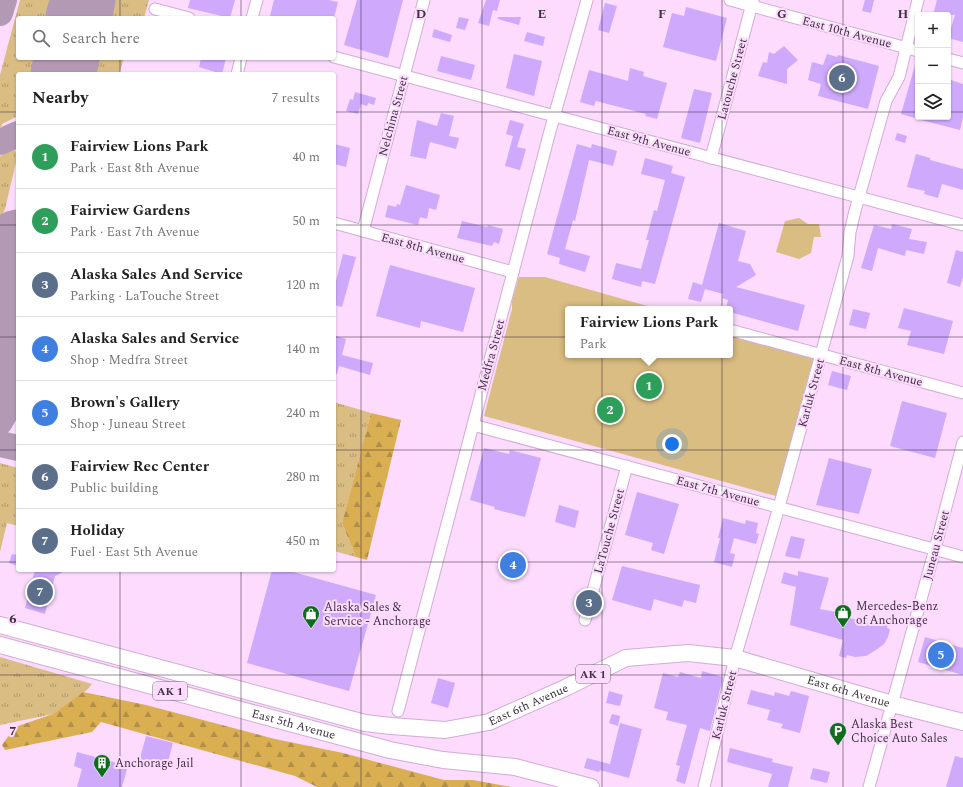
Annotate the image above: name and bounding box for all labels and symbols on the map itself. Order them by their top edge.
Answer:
text: D [416,4,426,24]
text: E [538,4,547,24]
text: F [658,4,666,24]
text: G [777,4,787,24]
text: H [898,4,909,24]
street label: East 10th Avenue [800,11,894,54]
street label: Latouche Street [712,36,753,122]
pin: 6 [829,63,855,93]
street label: Nelchina Street [374,74,413,159]
street label: East 9th Avenue [605,121,693,162]
street label: East 8th Avenue [379,228,467,269]
street label: Medfra Street [473,317,510,393]
street label: East 8th Avenue [837,351,925,392]
street label: Karluk Street [793,357,830,430]
pin: 1 [636,371,662,401]
pin: 2 [597,395,623,425]
your location [662,434,682,454]
street label: East 7th Avenue [674,471,762,512]
street label: LaTouche Street [589,487,630,576]
street label: Juneau Street [918,508,955,582]
pin: 4 [500,550,526,580]
pin: 7 [27,577,53,607]
pin: 3 [576,588,602,618]
place label: Mercedes-Benz of Anchorage [856,597,938,630]
place label: Alaska Sales & Service - Anchorage [324,598,431,631]
shop icon: Mercedes-Benz of Anchorage [833,603,853,628]
shop icon: Alaska Sales & Service - Anchorage [301,604,321,629]
text: 6 [9,609,17,629]
pin: 5 [928,640,954,670]
road number: AK 1 [576,665,610,683]
street label: Karluk Street [707,669,742,742]
street label: East 6th Avenue [804,671,893,713]
street label: East 6th Avenue [485,679,572,731]
road number: AK 1 [153,682,187,700]
street label: East 5th Avenue [249,704,338,745]
place label: Alaska Best Choice Auto Sales [851,715,948,748]
text: 7 [9,721,17,741]
parking icon: Alaska Best Choice Auto Sales [828,721,848,746]
building icon: Anchorage Jail [92,753,112,778]
place label: Anchorage Jail [115,754,194,773]

